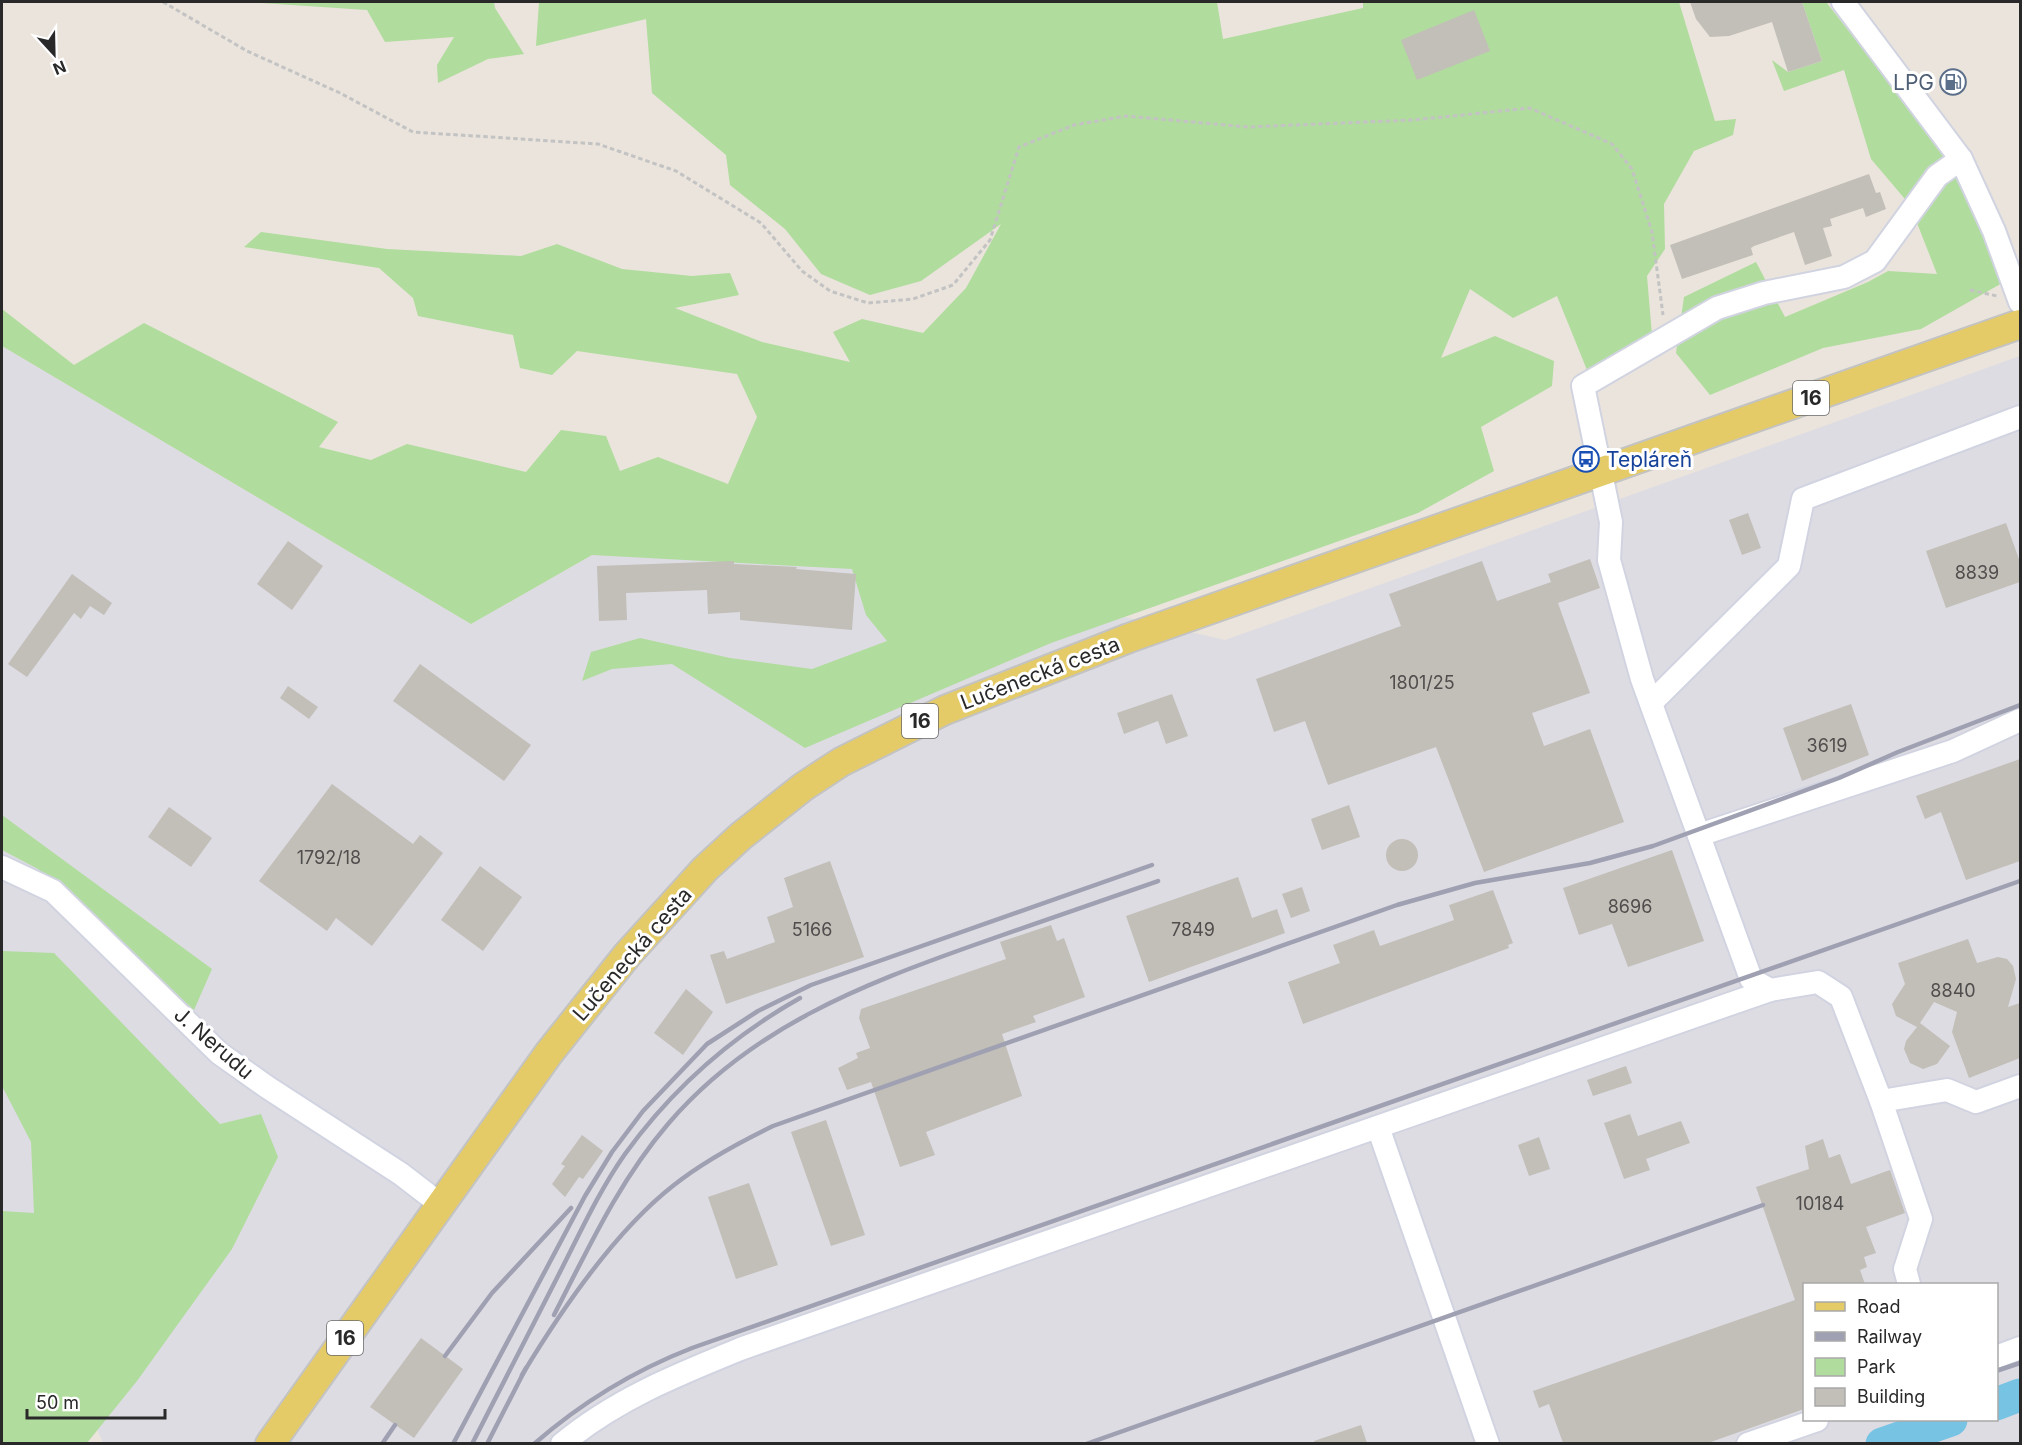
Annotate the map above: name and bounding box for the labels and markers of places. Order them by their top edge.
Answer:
fuel station icon: LPG [1938,67,1968,97]
place label: LPG [1893,70,1934,95]
bus stop icon: Tepláreň [1571,444,1601,474]
place label: Tepláreň [1606,447,1692,472]

